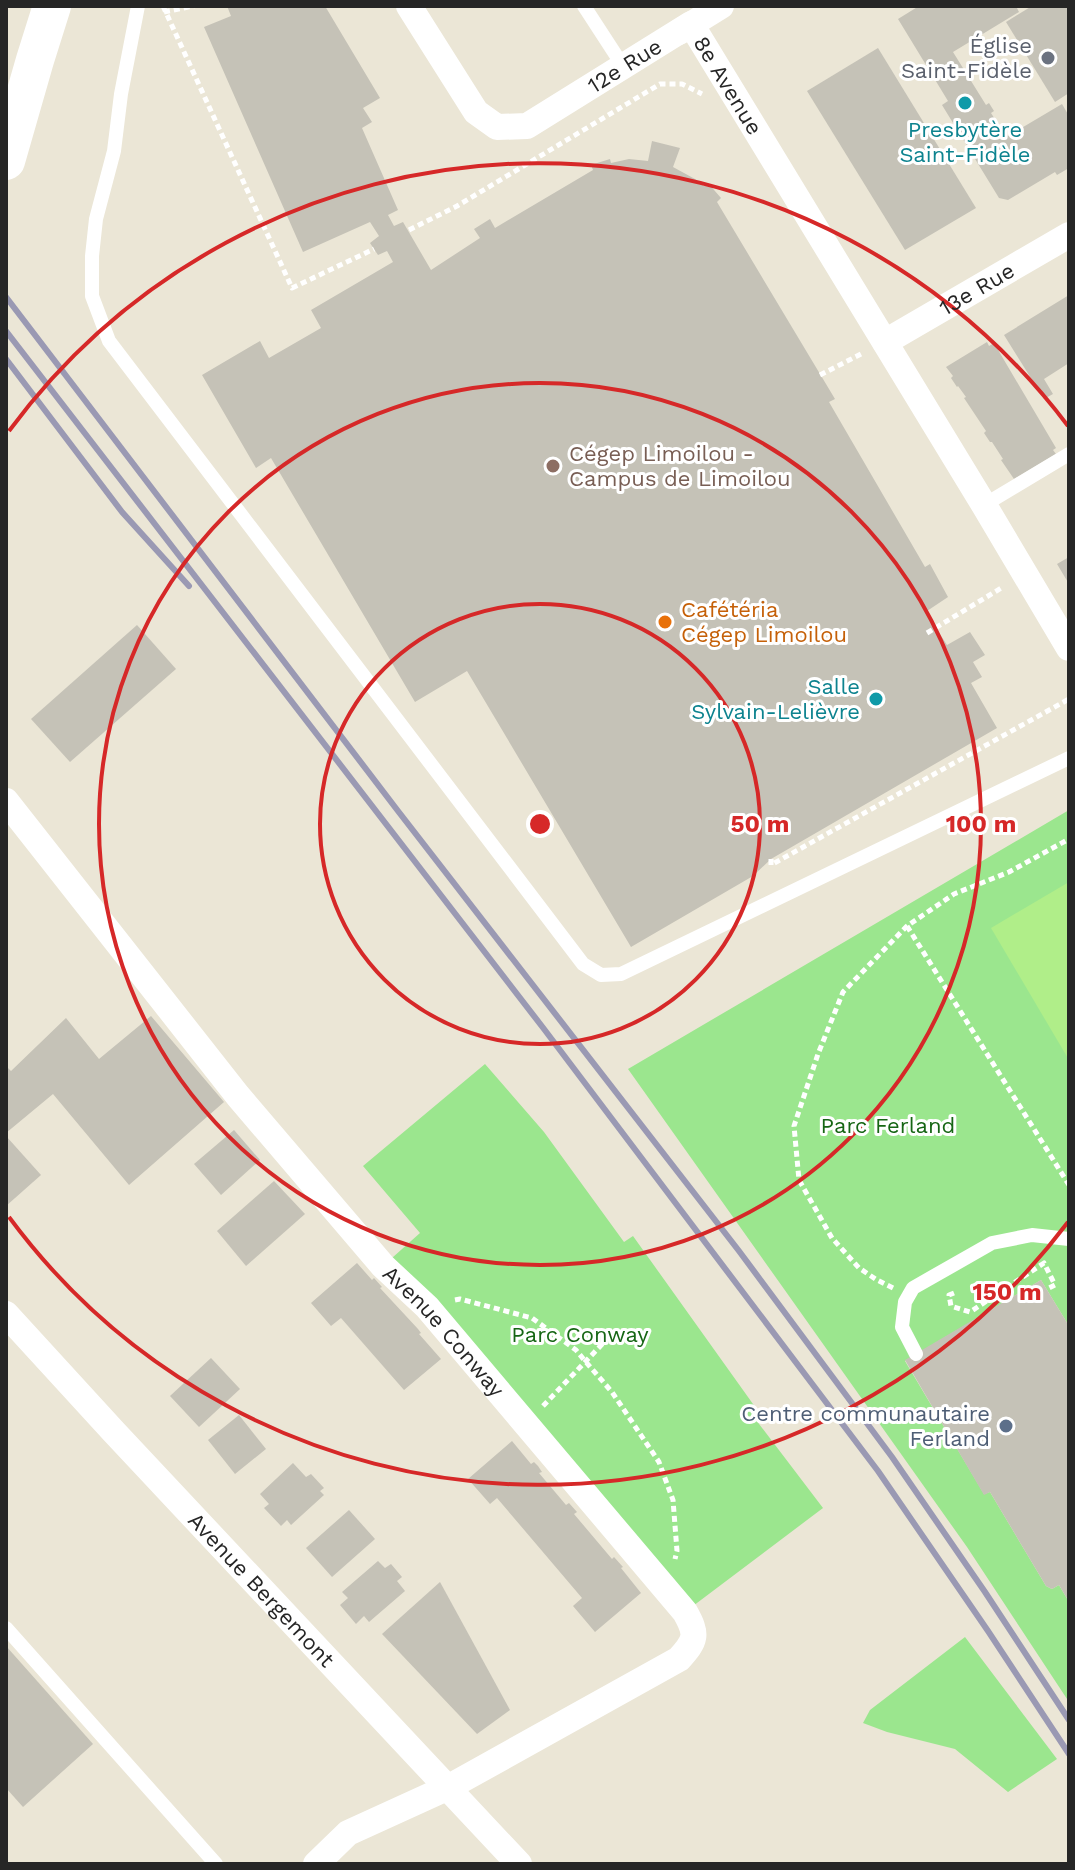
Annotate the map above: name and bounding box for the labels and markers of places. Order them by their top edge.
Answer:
place label: Église Saint-Fidèle [901,33,1032,83]
marker: Église Saint-Fidèle [1039,49,1057,67]
marker: Presbytère Saint-Fidèle [956,94,974,112]
place label: Presbytère Saint-Fidèle [899,117,1031,167]
place label: Cégep Limoilou - Campus de Limoilou [569,441,791,491]
marker: Cégep Limoilou - Campus de Limoilou [544,457,562,475]
place label: Cafétéria Cégep Limoilou [681,597,847,647]
marker: Cafétéria Cégep Limoilou [656,613,674,631]
place label: Salle Sylvain-Lelièvre [691,674,860,724]
marker: Salle Sylvain-Lelièvre [867,690,885,708]
centre of rings [526,810,554,838]
place label: Centre communautaire Ferland [741,1401,990,1451]
marker: Centre communautaire Ferland [997,1417,1015,1435]

